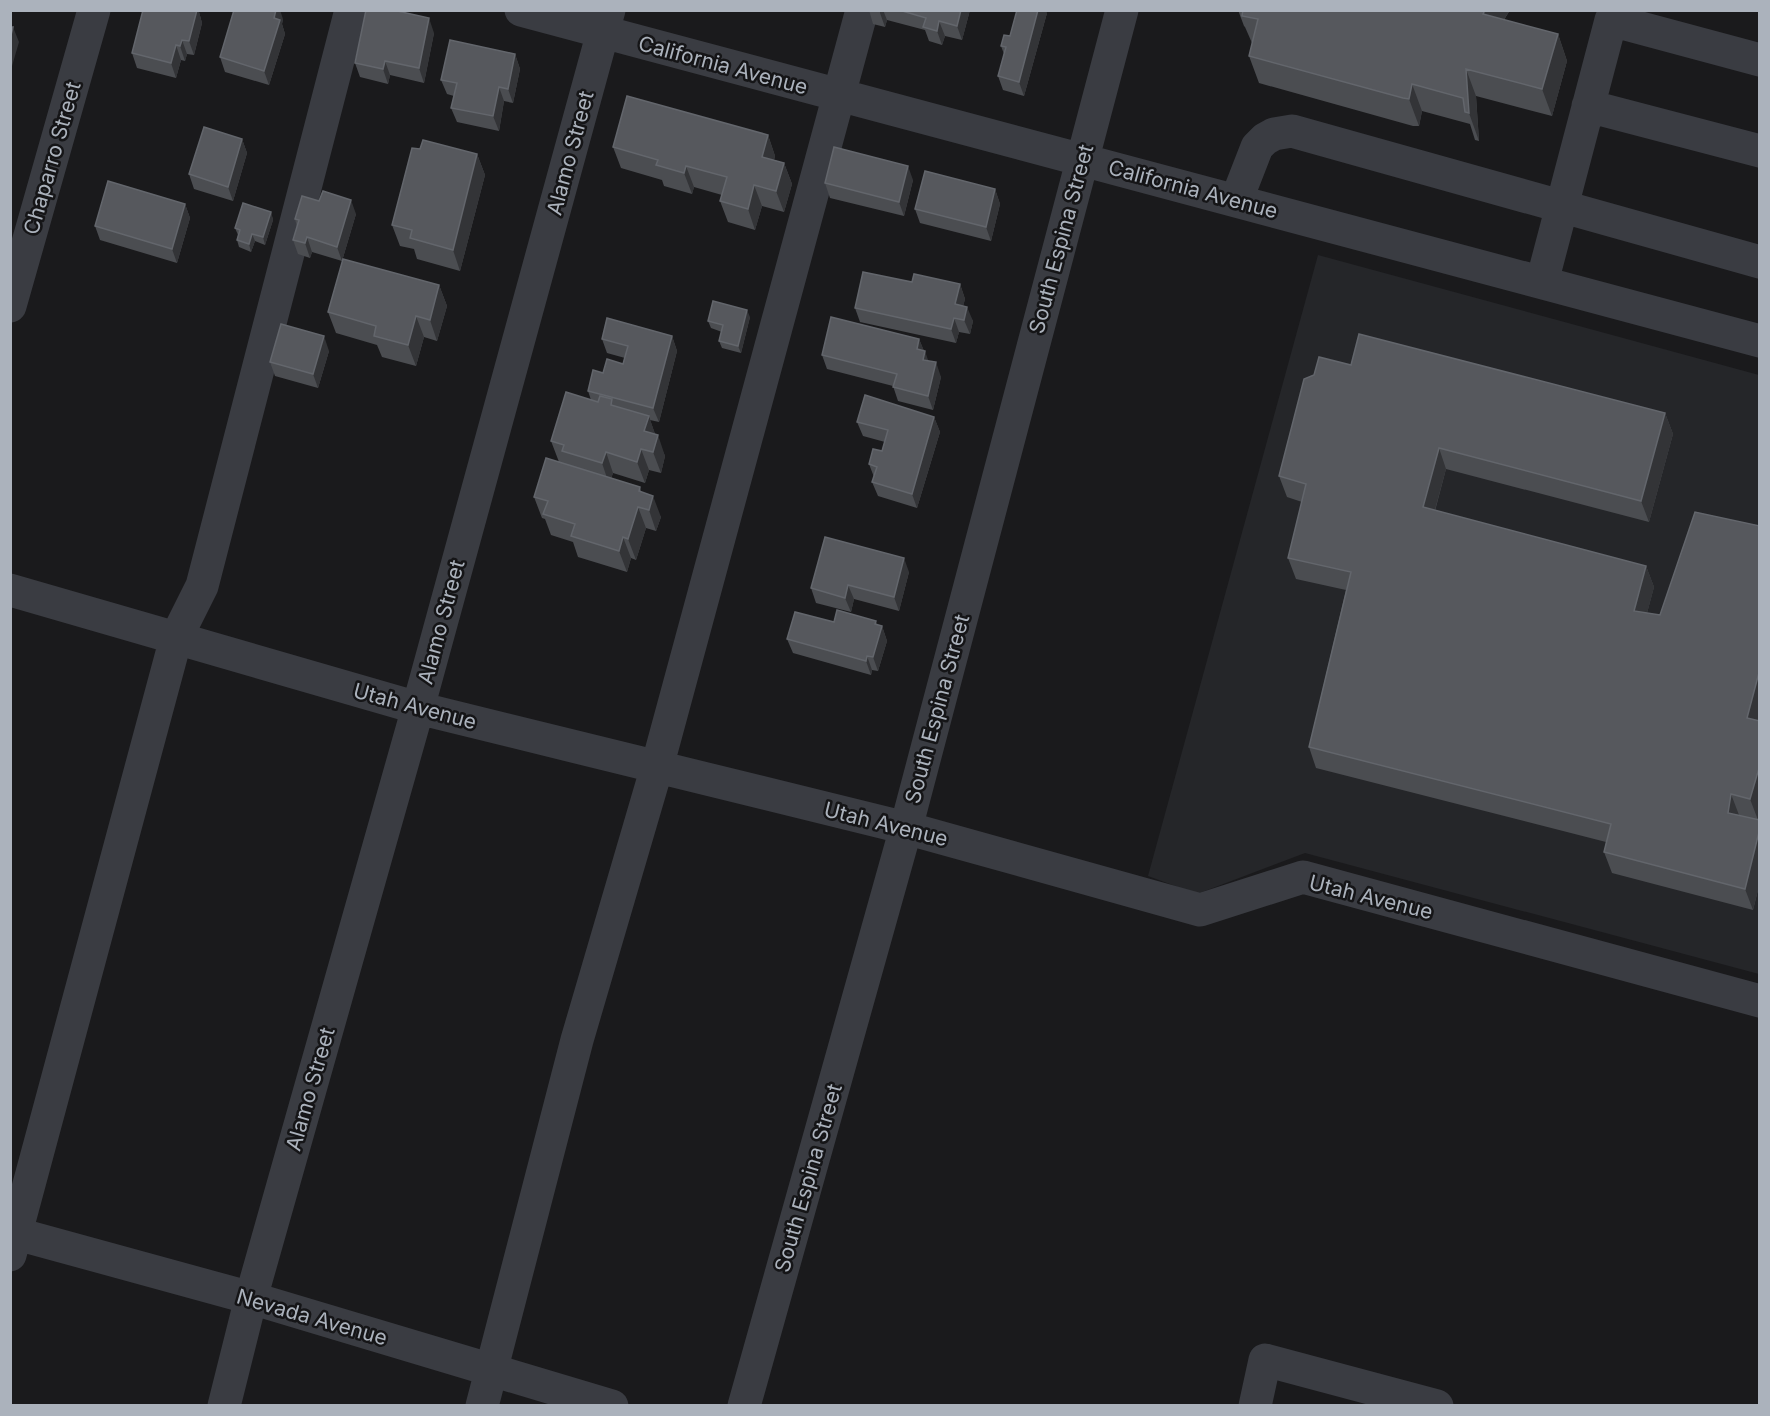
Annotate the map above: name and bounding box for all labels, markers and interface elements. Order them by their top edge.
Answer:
street label: California Avenue [636,30,810,100]
street label: Chaparro Street [18,79,86,237]
street label: Alamo Street [541,88,599,218]
street label: South Espina Street [1024,142,1098,336]
street label: California Avenue [1106,154,1280,224]
street label: Alamo Street [412,557,470,687]
street label: South Espina Street [900,612,974,806]
street label: Utah Avenue [351,678,479,734]
street label: Utah Avenue [822,797,950,851]
street label: Utah Avenue [1307,870,1435,924]
street label: Alamo Street [280,1024,340,1154]
street label: South Espina Street [769,1081,847,1275]
street label: Nevada Avenue [234,1284,390,1350]

